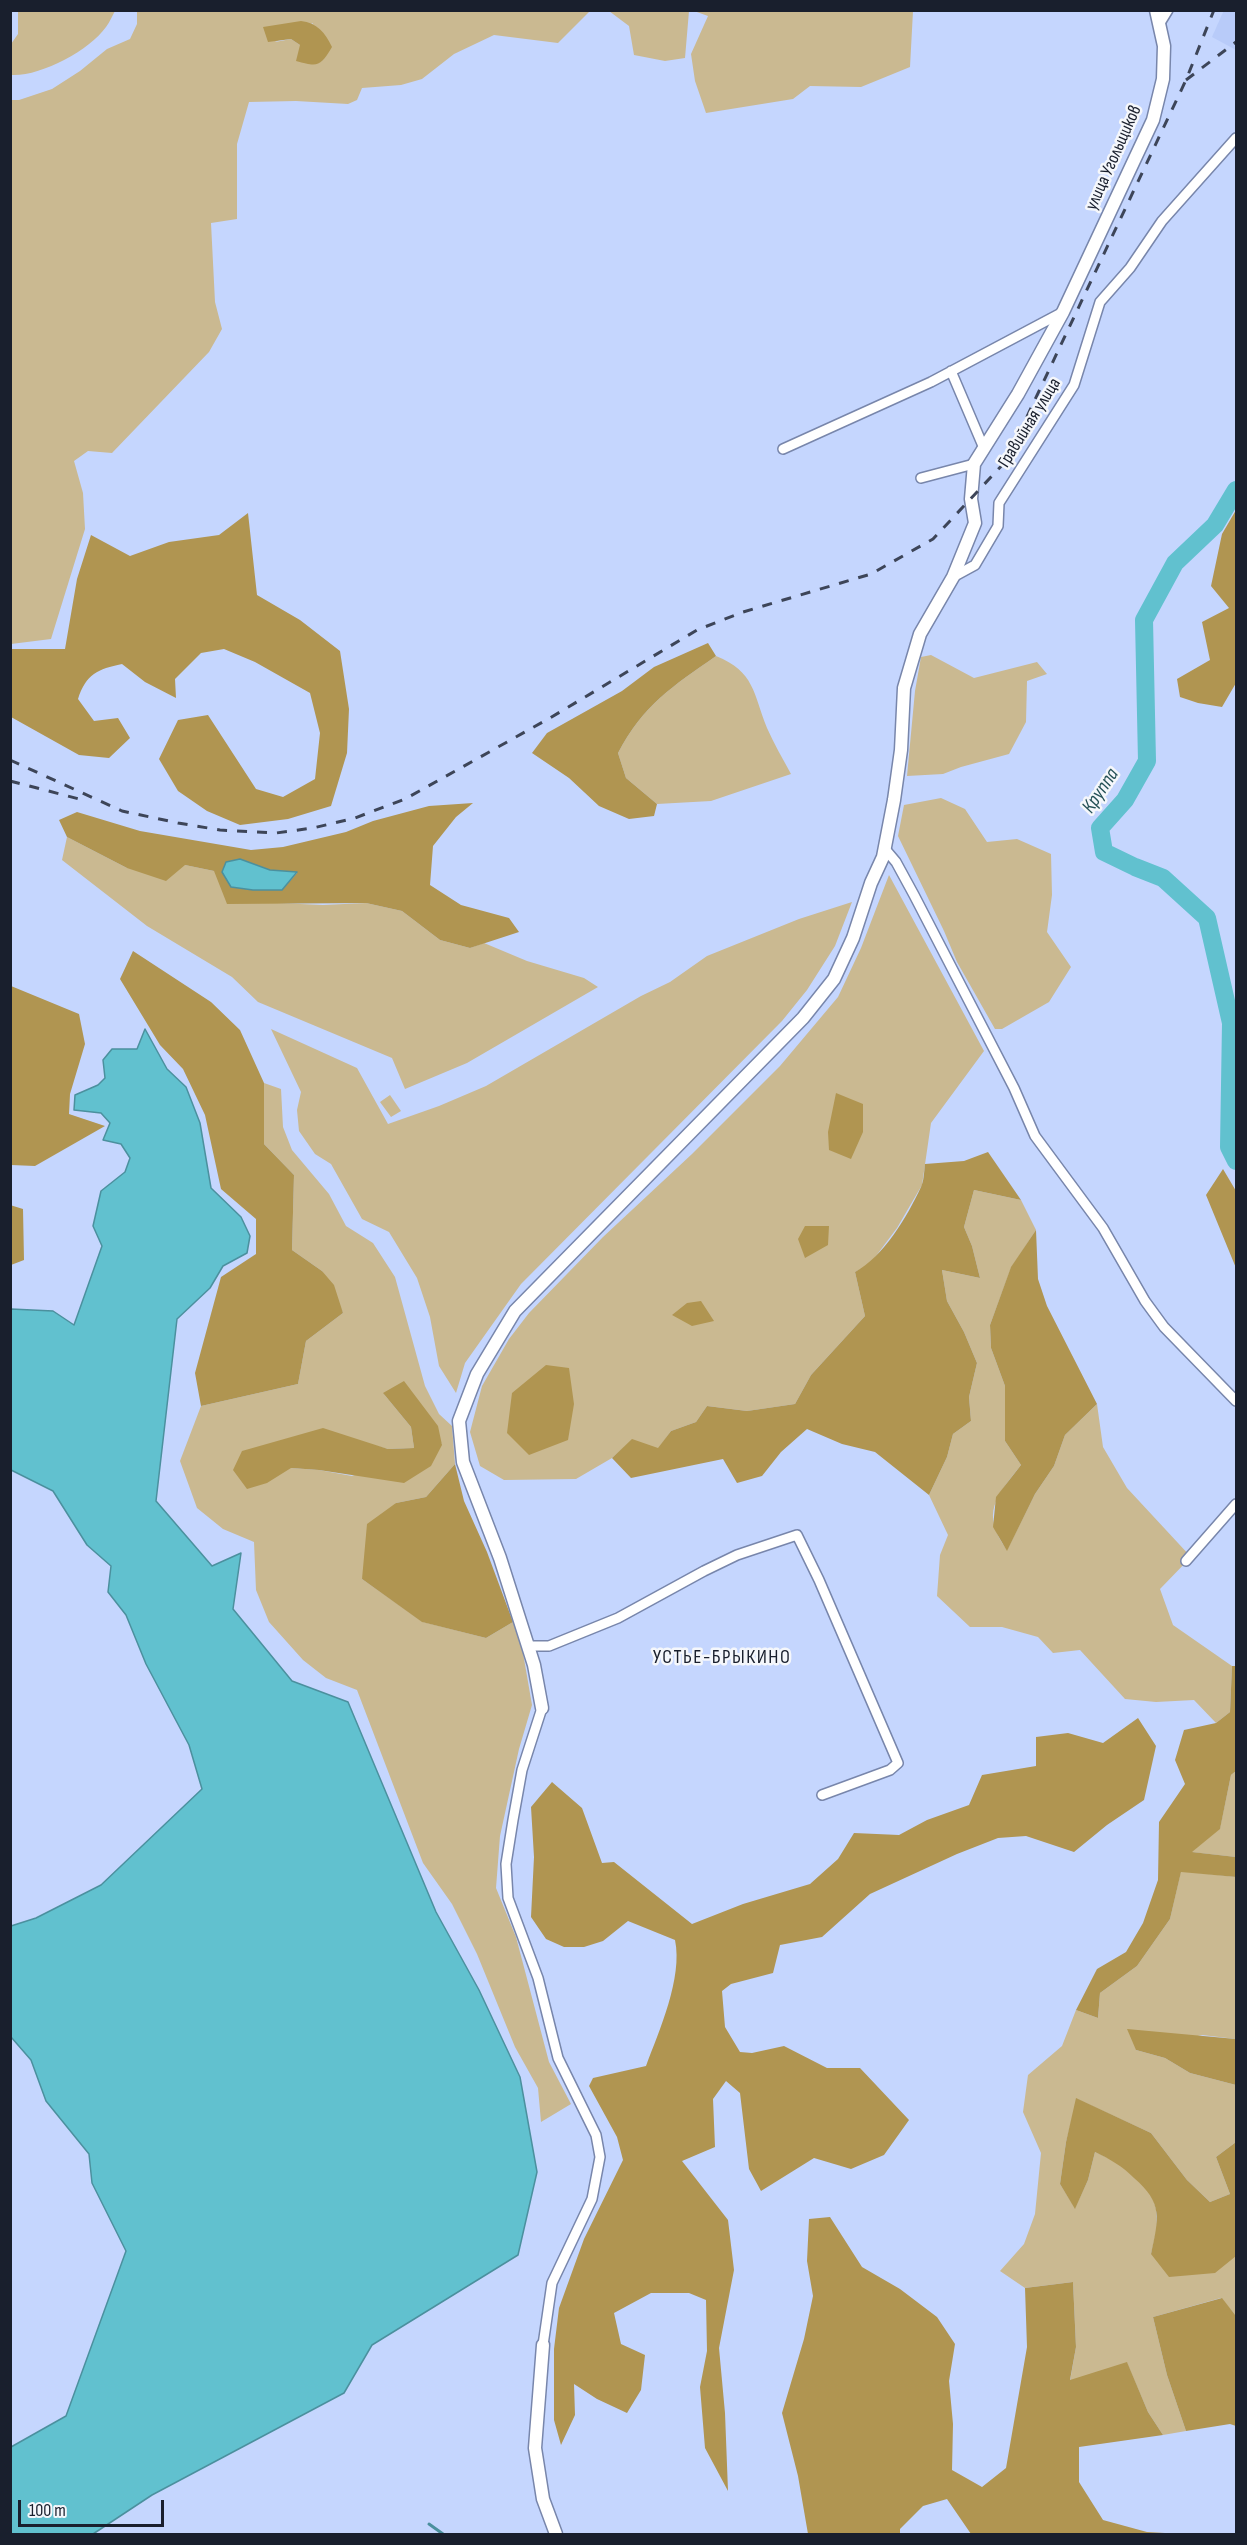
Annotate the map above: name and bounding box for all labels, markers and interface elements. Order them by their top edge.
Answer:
street label: улица Угольщиков [1081,102,1147,214]
street label: Гравийная улица [994,374,1066,472]
water label: Круппа [1077,764,1125,818]
district label: УСТЬЕ-БРЫКИНО [653,1646,791,1670]
scale bar [21,2488,166,2526]
text: 100 m [29,2500,66,2521]

